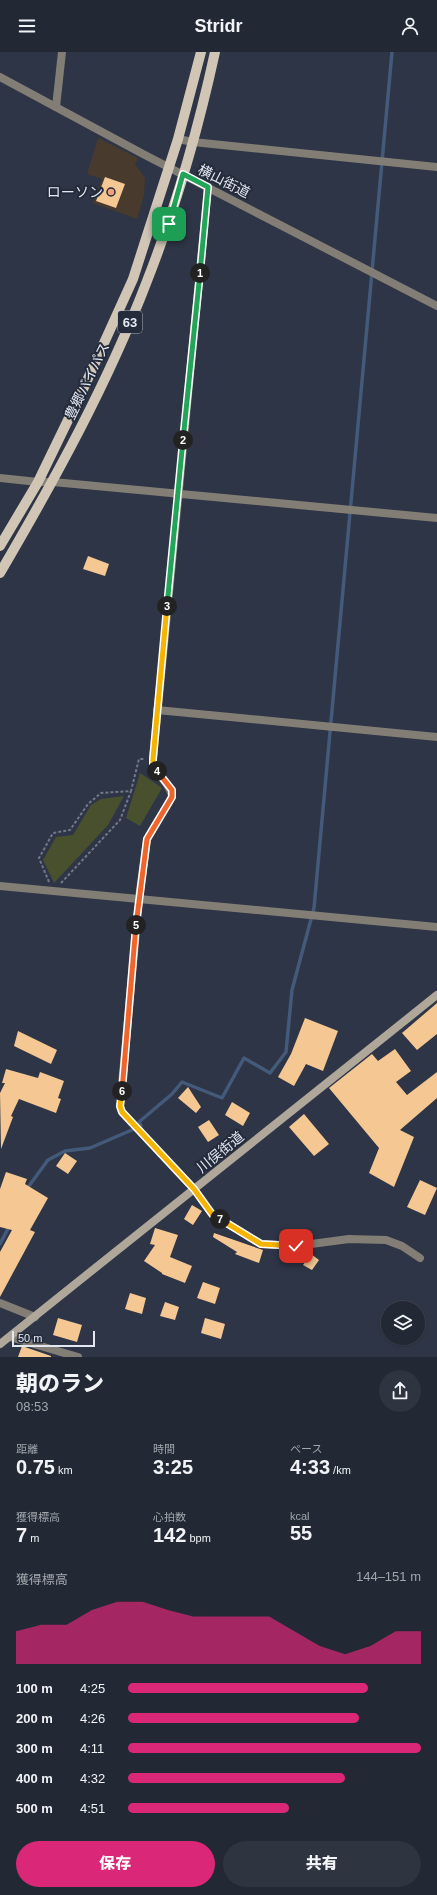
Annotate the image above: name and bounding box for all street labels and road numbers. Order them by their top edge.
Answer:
street label: 横山街道 [195,161,253,201]
road number: 63 [118,311,142,333]
street label: 豊郷バイパス [61,340,113,422]
street label: 川俣街道 [193,1128,247,1176]

